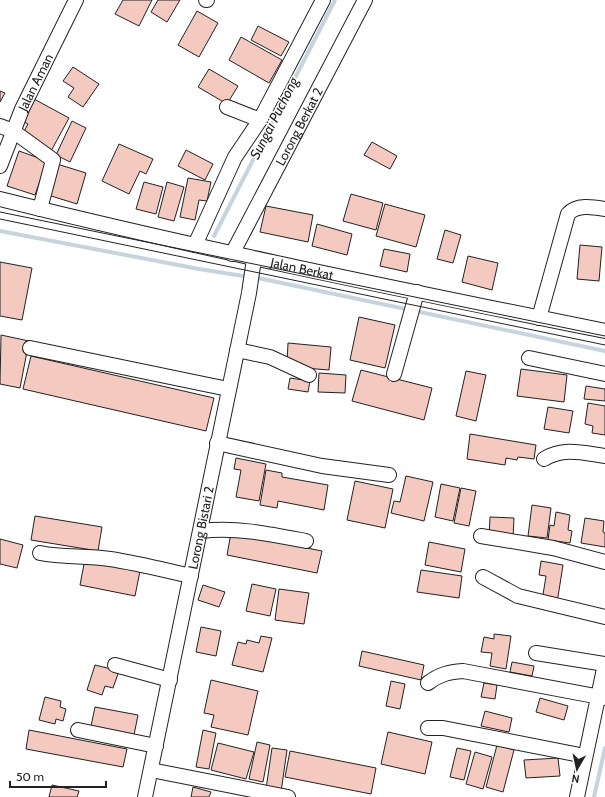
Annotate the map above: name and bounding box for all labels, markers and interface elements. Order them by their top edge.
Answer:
street label: Jalan Aman [14,51,56,114]
water label: Sungai Puchong [246,73,303,162]
street label: Lorong Berkat 2 [272,84,326,168]
street label: Jalan Berkat [268,254,336,283]
street label: Lorong Bistari 2 [184,485,217,571]
north arrow [557,749,597,789]
scale bar [10,763,106,789]
text: 50 m [16,769,44,784]
text: N [570,771,580,786]

